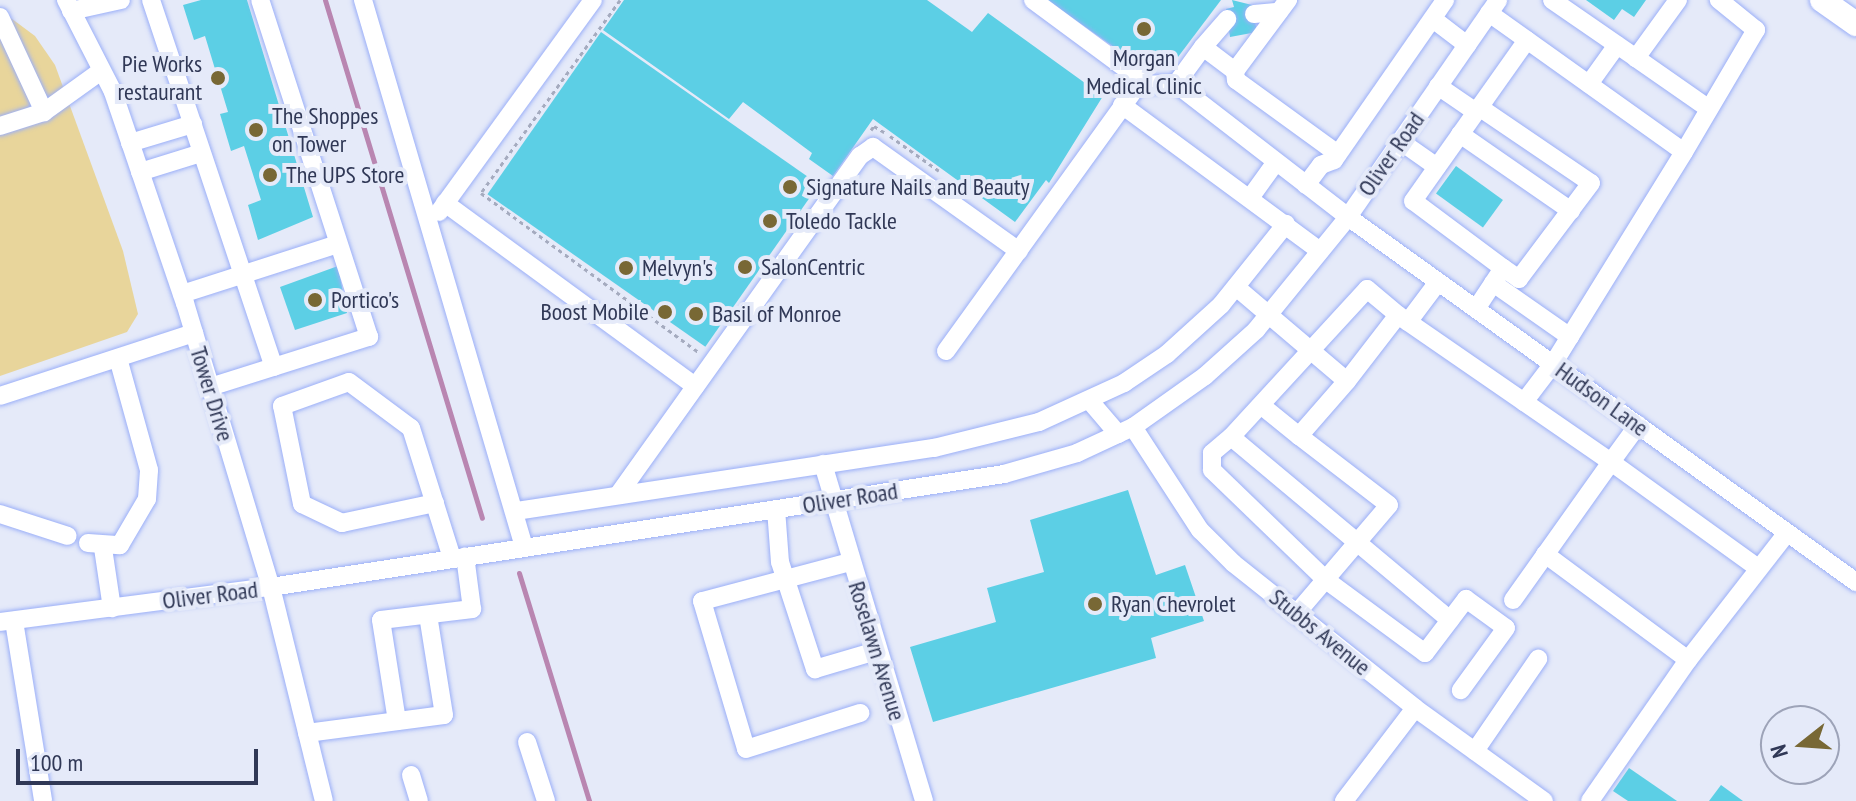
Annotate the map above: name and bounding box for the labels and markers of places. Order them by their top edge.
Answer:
marker: Morgan Medical Clinic [1133,18,1155,40]
place label: Morgan Medical Clinic [1086,44,1202,100]
place label: Pie Works restaurant [117,50,202,106]
marker: Pie Works restaurant [209,69,227,87]
place label: The Shoppes on Tower [272,102,378,158]
marker: The Shoppes on Tower [247,121,265,139]
place label: The UPS Store [286,161,405,189]
marker: The UPS Store [261,166,279,184]
place label: Signature Nails and Beauty [806,173,1029,201]
marker: Signature Nails and Beauty [781,178,799,196]
place label: Toledo Tackle [786,207,898,235]
marker: Toledo Tackle [761,212,779,230]
place label: SalonCentric [761,253,865,281]
place label: Melvyn's [642,254,713,282]
marker: SalonCentric [736,258,754,276]
marker: Melvyn's [617,259,635,277]
place label: Portico's [331,286,399,314]
marker: Portico's [306,291,324,309]
place label: Boost Mobile [540,298,649,326]
place label: Basil of Monroe [712,300,841,328]
marker: Boost Mobile [656,303,674,321]
marker: Basil of Monroe [687,305,705,323]
place label: Ryan Chevrolet [1111,590,1236,618]
marker: Ryan Chevrolet [1086,595,1104,613]

